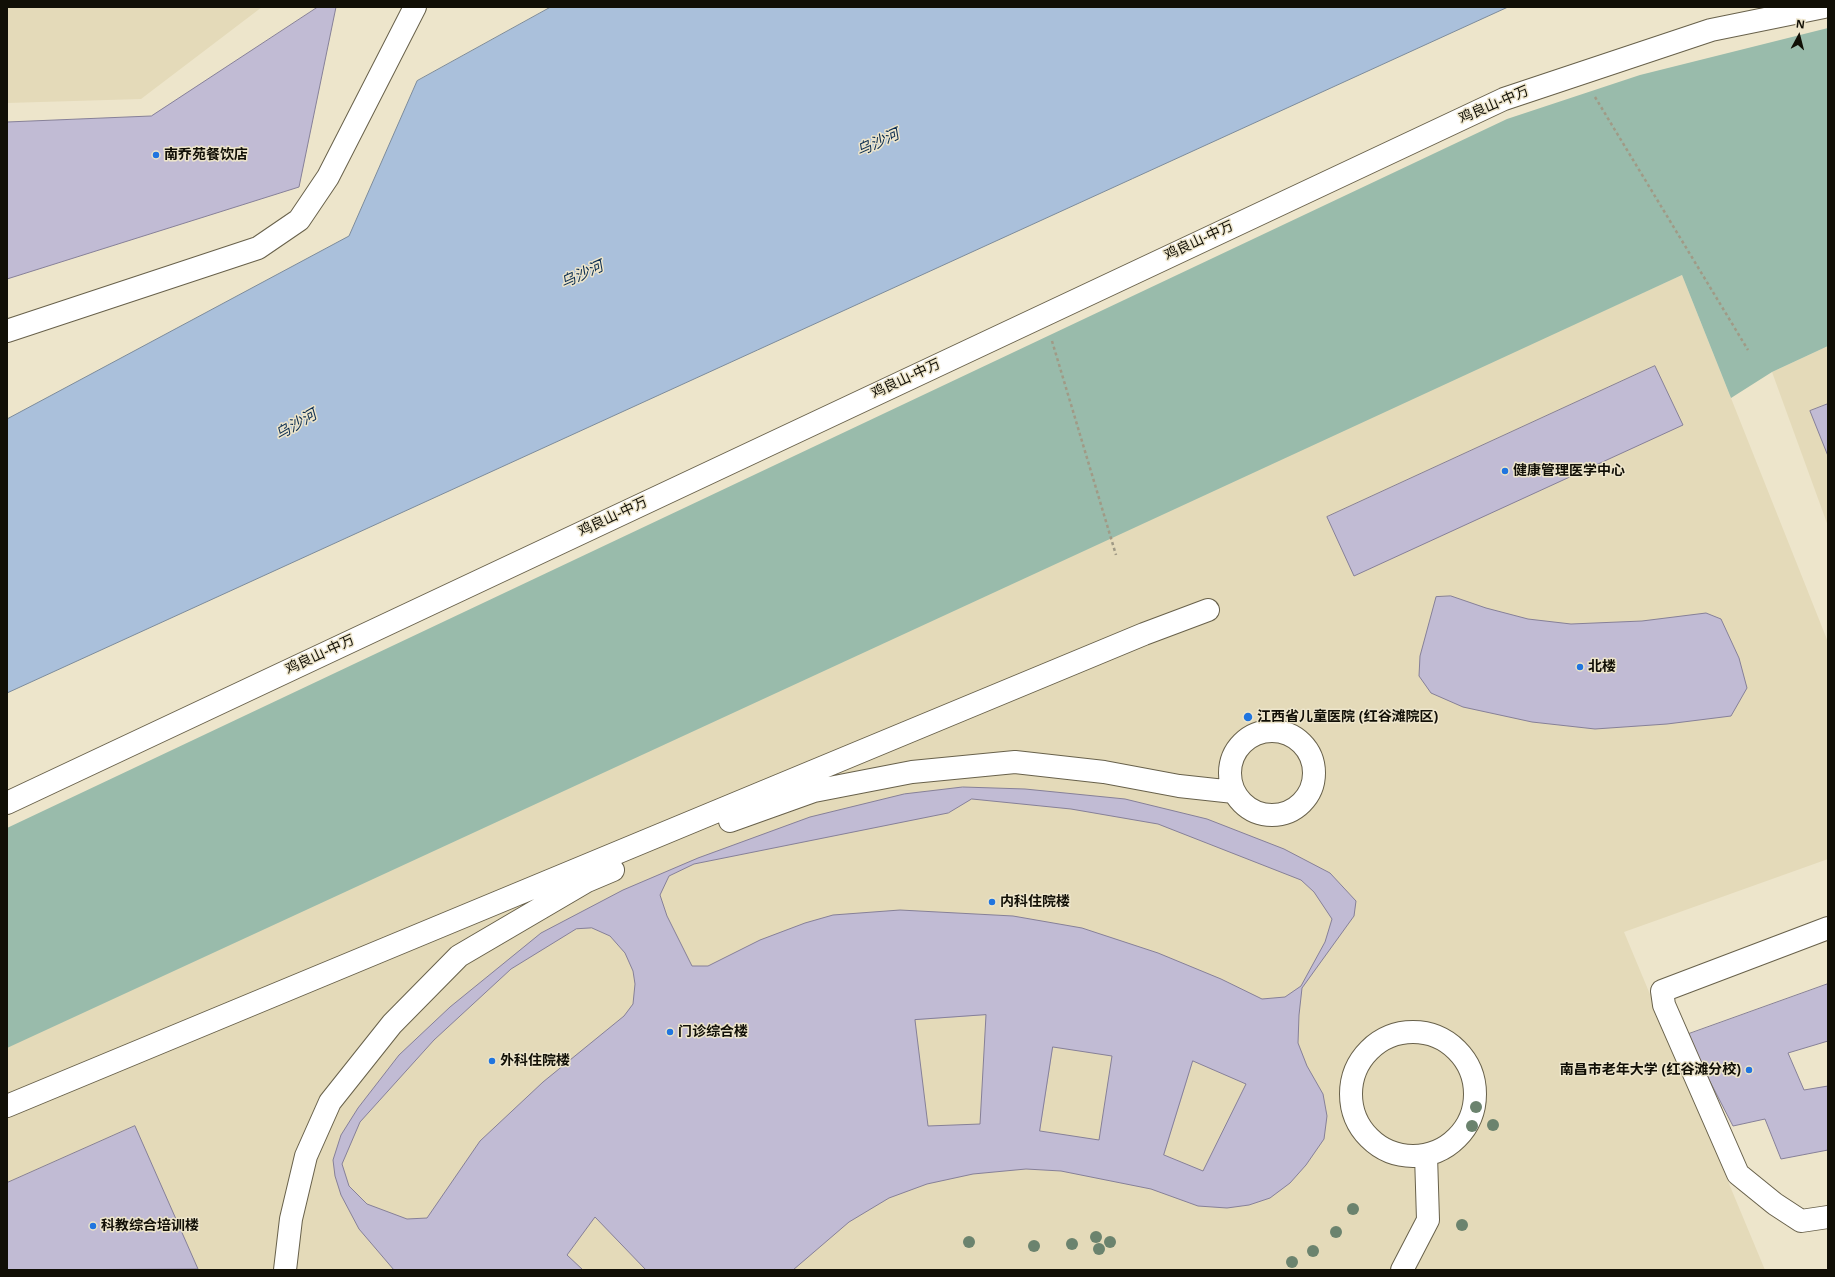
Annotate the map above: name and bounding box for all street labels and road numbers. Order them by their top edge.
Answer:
street label: 鸡良山-中万 [1456,83,1532,127]
street label: 鸡良山-中万 [1162,218,1236,264]
street label: 鸡良山-中万 [869,356,943,402]
street label: 鸡良山-中万 [576,494,650,540]
street label: 鸡良山-中万 [283,632,357,678]

